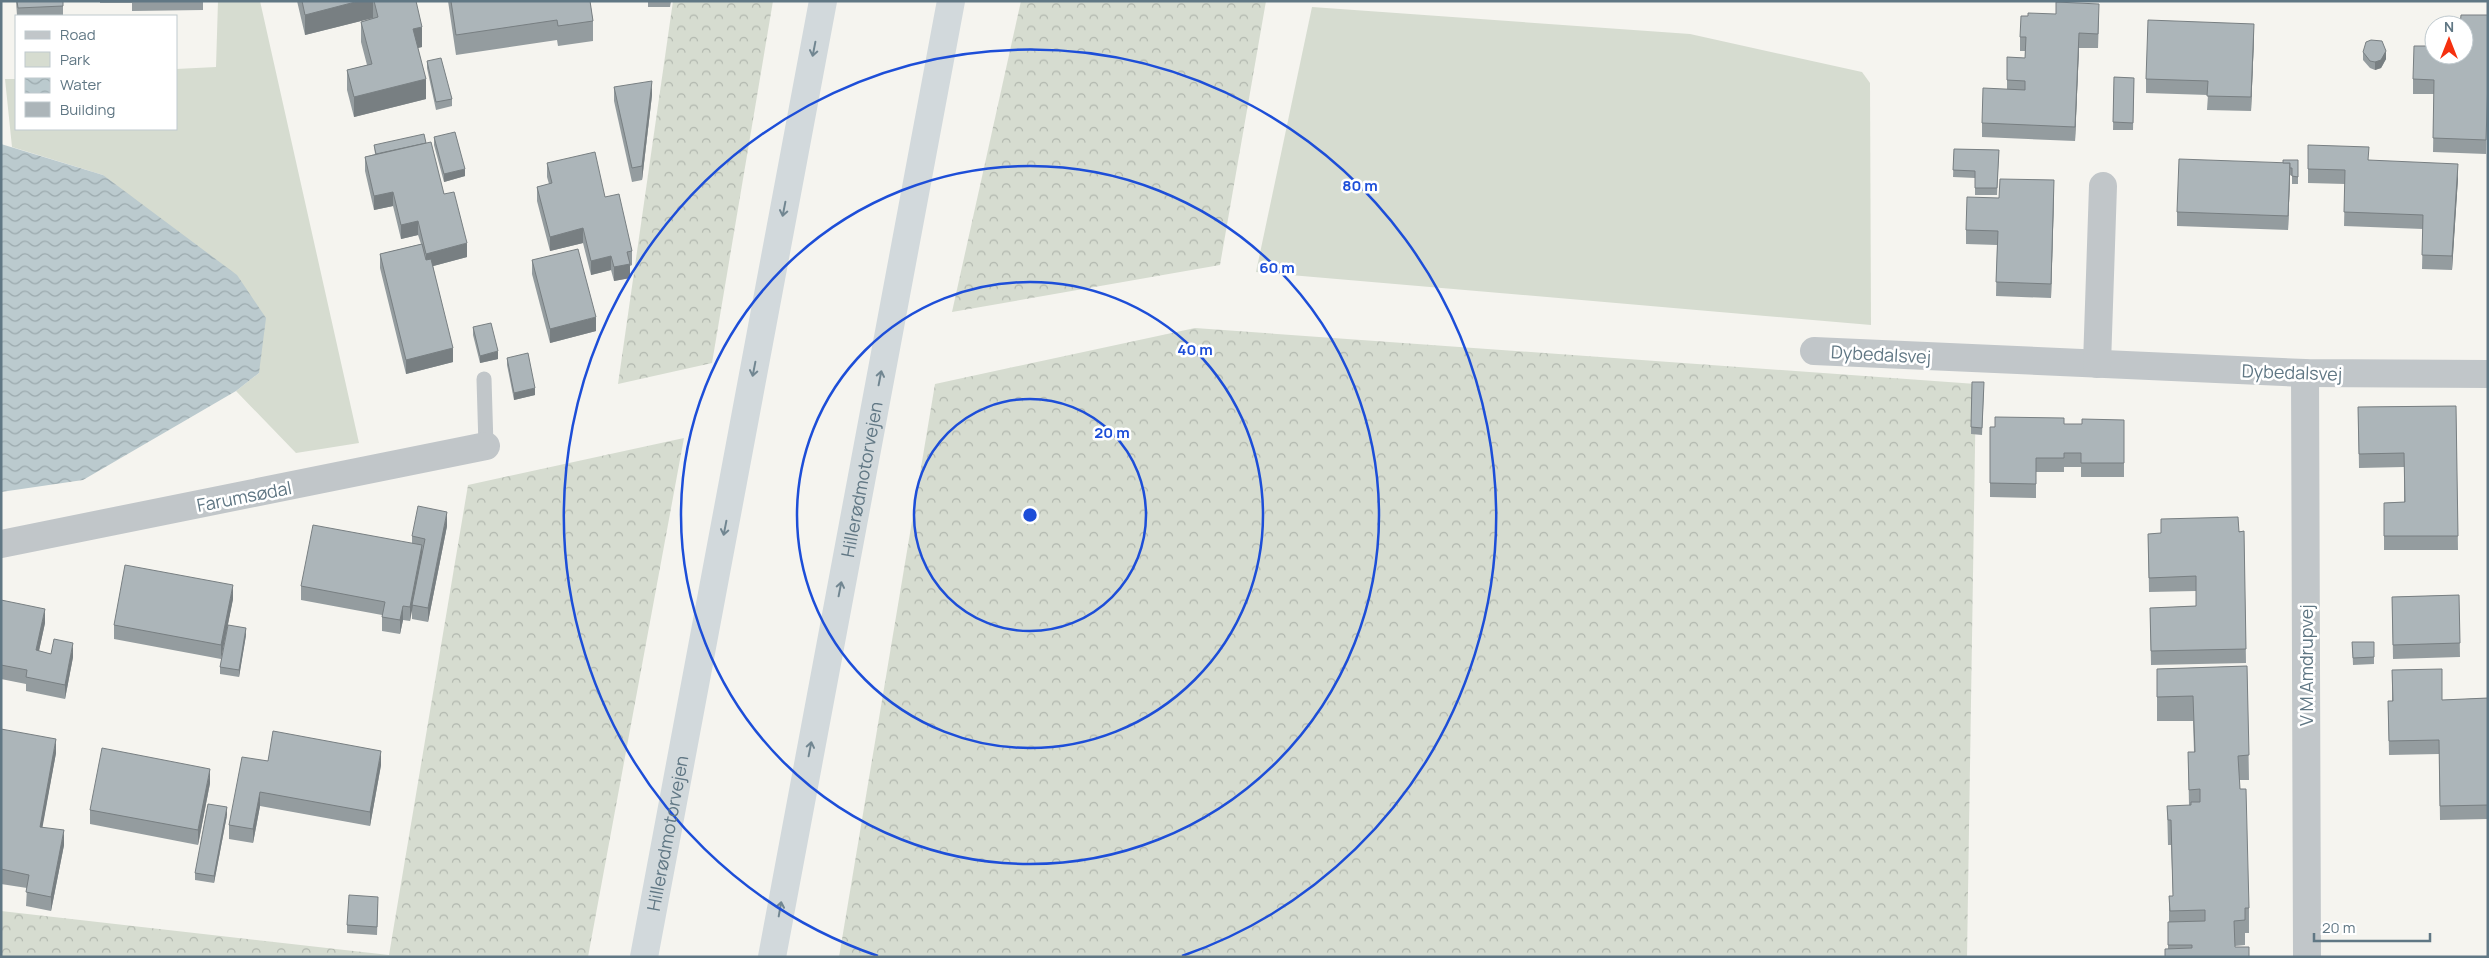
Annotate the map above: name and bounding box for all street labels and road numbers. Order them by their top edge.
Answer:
street label: Dybedalsvej [1830,339,1932,369]
street label: Dybedalsvej [2241,358,2343,386]
street label: Hillerødmotorvejen [835,400,888,559]
street label: Farumsødal [195,475,293,517]
street label: V M Amdrupvej [2294,604,2318,726]
street label: Hillerødmotorvejen [641,753,694,913]

